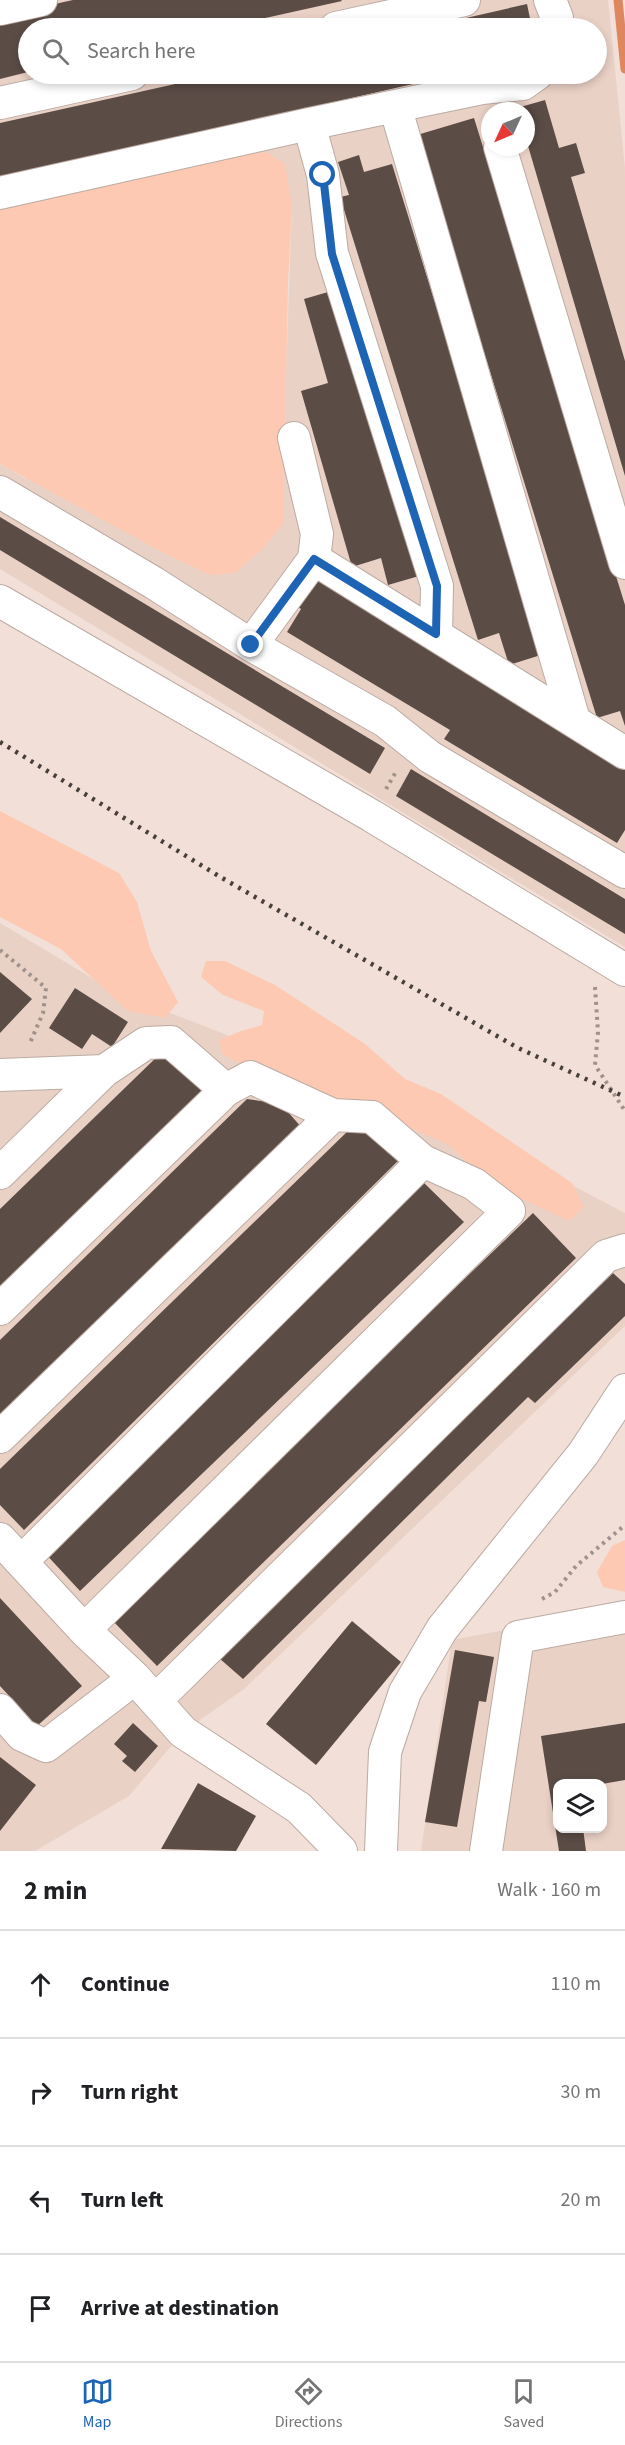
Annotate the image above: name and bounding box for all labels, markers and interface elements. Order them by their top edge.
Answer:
search box [18,18,607,84]
icon: search [39,35,72,68]
text: Search here [87,35,195,67]
north arrow [481,102,535,156]
route start [309,161,335,187]
route end [237,631,263,657]
map controls [553,1779,607,1833]
button: layers [553,1779,607,1833]
text: 2 min [24,1872,87,1909]
text: Walk · 160 m [497,1876,601,1904]
icon: ahead [24,1968,57,2001]
text: Continue [81,1968,170,2000]
text: 110 m [551,1970,601,1998]
icon: right [24,2076,57,2109]
text: Turn right [81,2076,178,2108]
text: 30 m [561,2078,601,2106]
icon: left [24,2184,57,2217]
text: Turn left [81,2184,163,2216]
text: 20 m [561,2186,601,2214]
icon: arrive [24,2292,57,2325]
text: Arrive at destination [81,2292,279,2324]
tab: Map [81,2375,114,2433]
tab: Directions [275,2375,342,2433]
tab: Saved [504,2375,544,2433]

